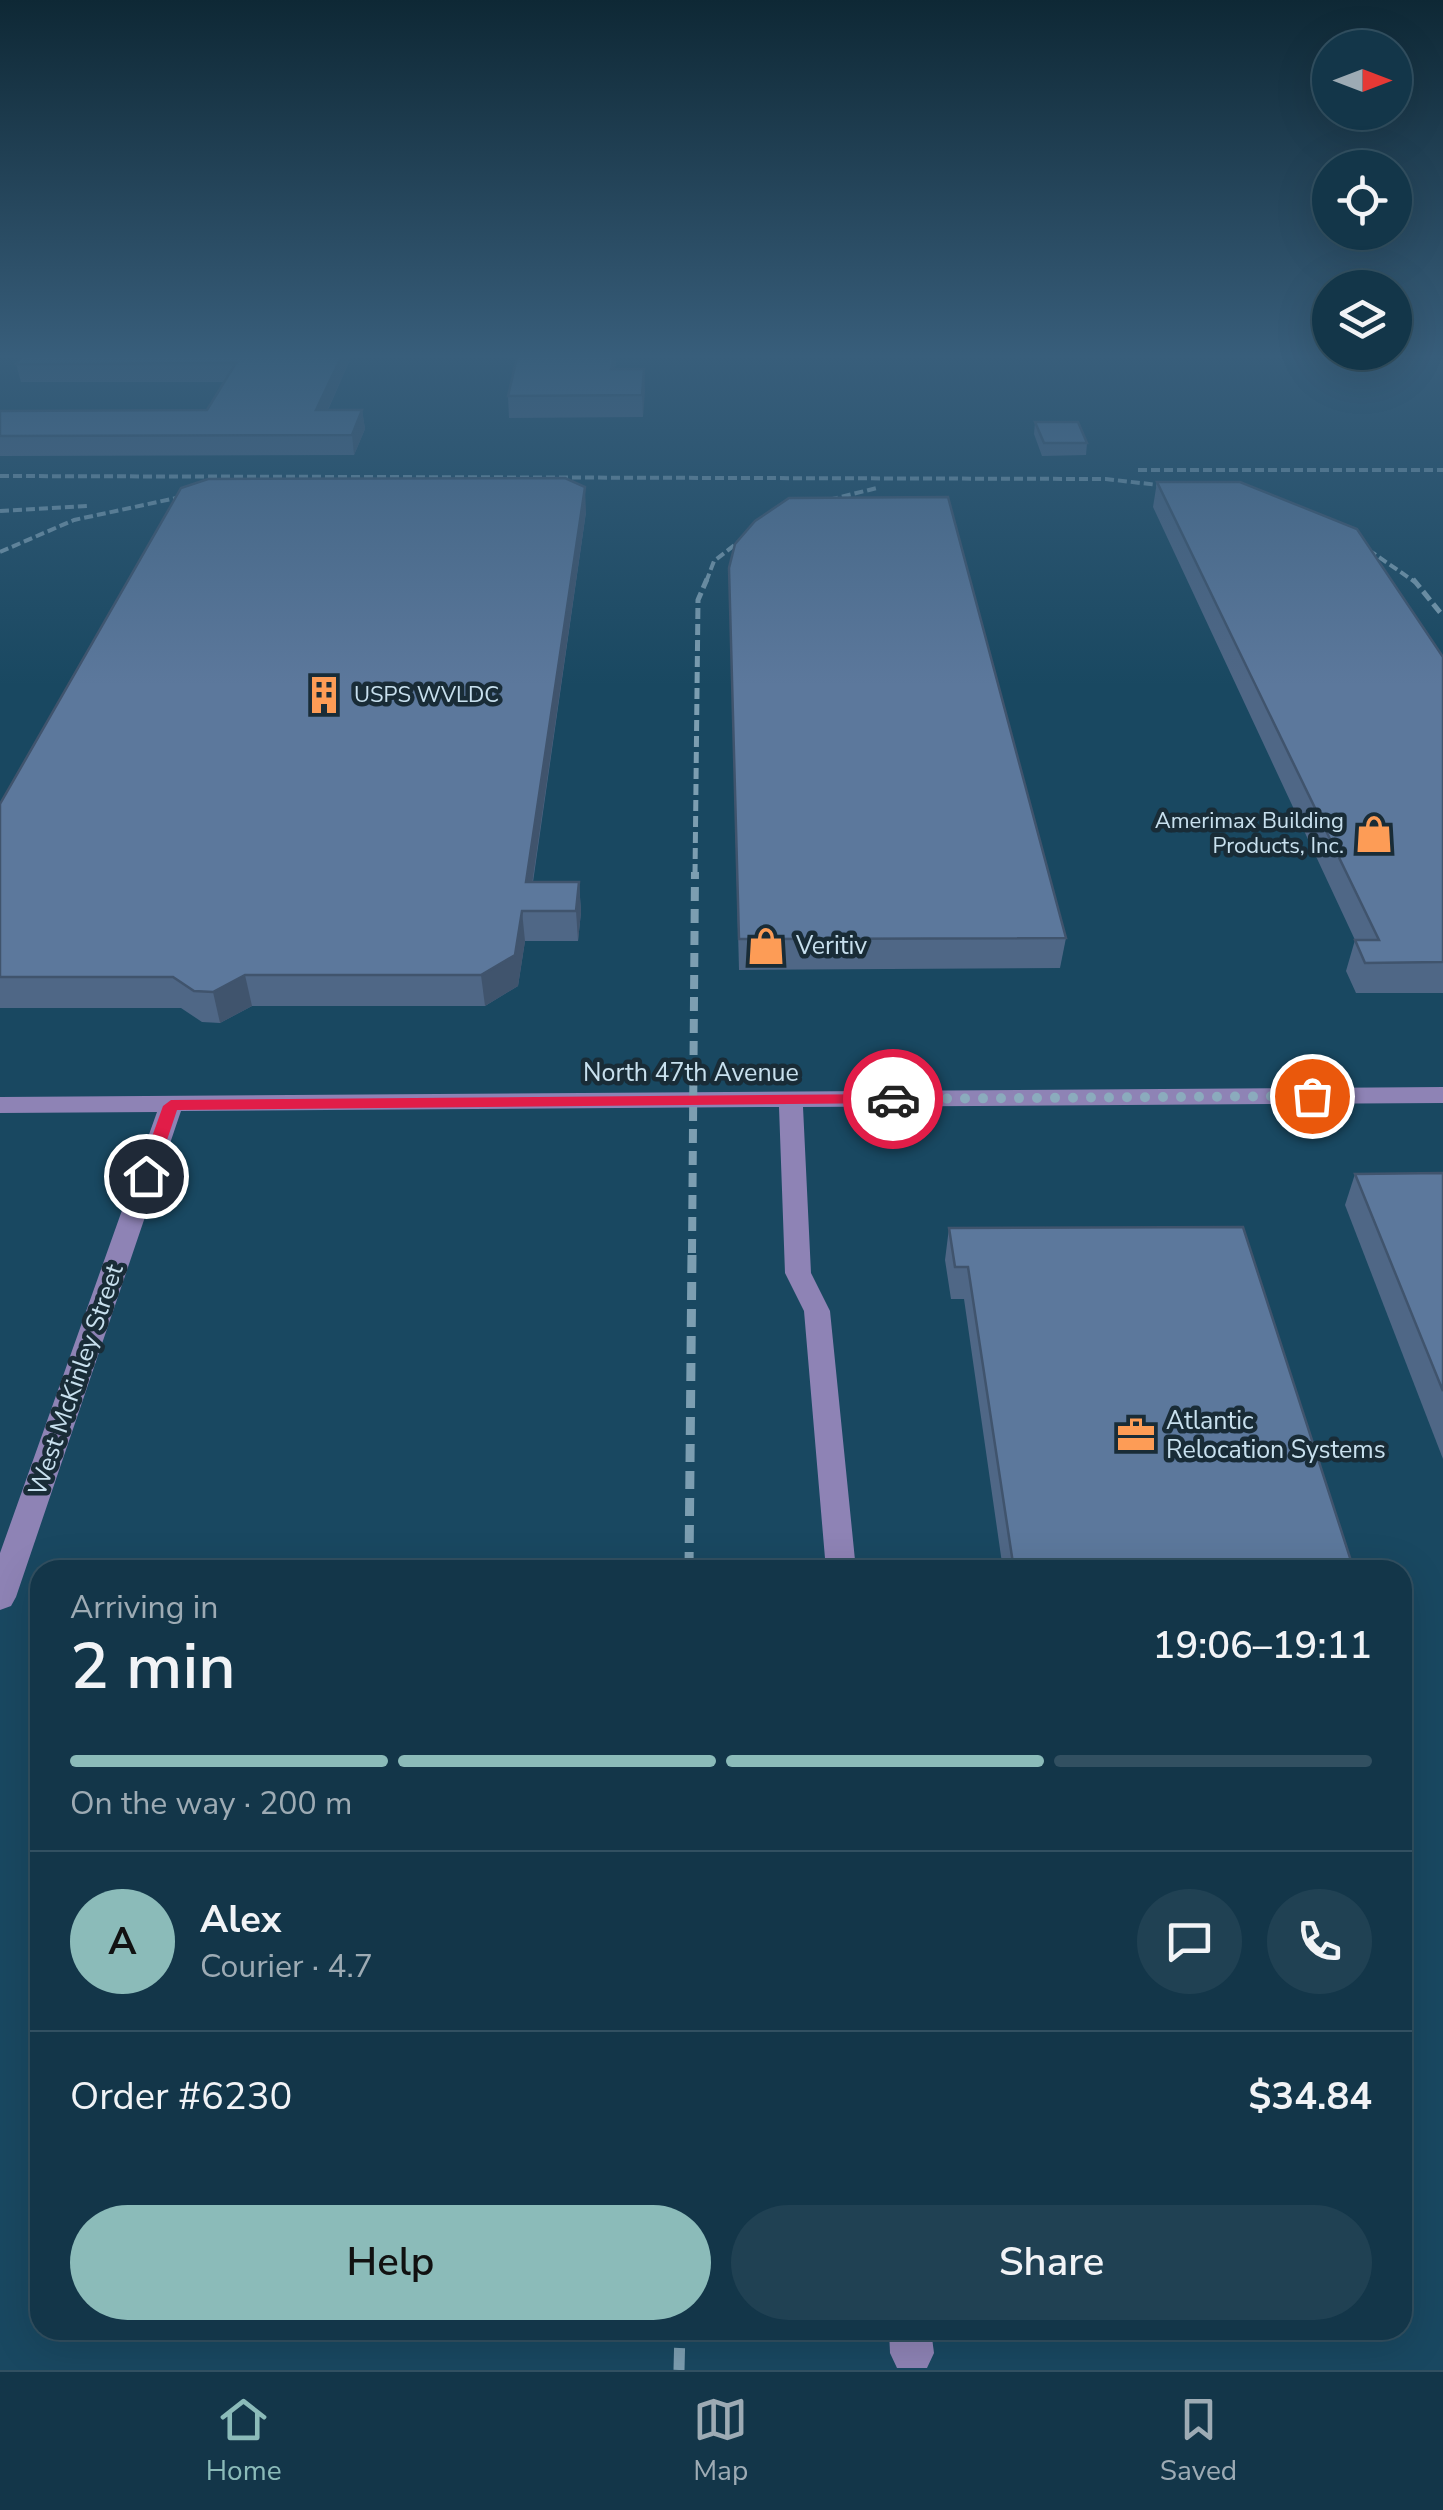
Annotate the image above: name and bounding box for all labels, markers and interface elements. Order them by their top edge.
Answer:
north arrow [1312,30,1412,130]
map controls [1312,30,1412,370]
button: locate [1312,150,1412,250]
button: layers [1312,270,1412,370]
building icon: USPS WVLDC [303,674,345,716]
place label: USPS WVLDC [354,680,499,710]
place label: Amerimax Building Products, Inc. [1155,806,1344,861]
shop icon: Amerimax Building Products, Inc. [1353,813,1395,855]
shop icon: Veritiv [745,925,787,967]
place label: Veritiv [795,929,867,963]
courier [843,1049,943,1149]
pin [1270,1054,1355,1139]
street label: North 47th Avenue [583,1056,799,1090]
icon: bag [1285,1069,1340,1124]
icon: car [866,1072,921,1127]
pin [104,1134,189,1219]
icon: home [119,1149,174,1204]
street label: West McKinley Street [20,1259,132,1500]
place label: Atlantic Relocation Systems [1166,1404,1386,1467]
office icon: Atlantic Relocation Systems [1115,1414,1157,1456]
text: Arriving in [70,1586,218,1629]
text: 19:06–19:11 [1153,1620,1372,1671]
text: 2 min [70,1622,236,1711]
text: On the way · 200 m [70,1782,352,1825]
button: chat [1137,1889,1242,1994]
button: phone [1267,1889,1372,1994]
text: Alex [200,1894,281,1945]
text: A [108,1916,137,1967]
text: Courier · 4.7 [200,1945,373,1988]
text: Order #6230 [70,2071,292,2122]
text: $34.84 [1249,2071,1372,2122]
button: Help [70,2205,711,2320]
button: Share [731,2205,1372,2320]
tab: Home [206,2392,282,2490]
tab: Map [693,2392,748,2490]
tab: Saved [1160,2392,1237,2490]

